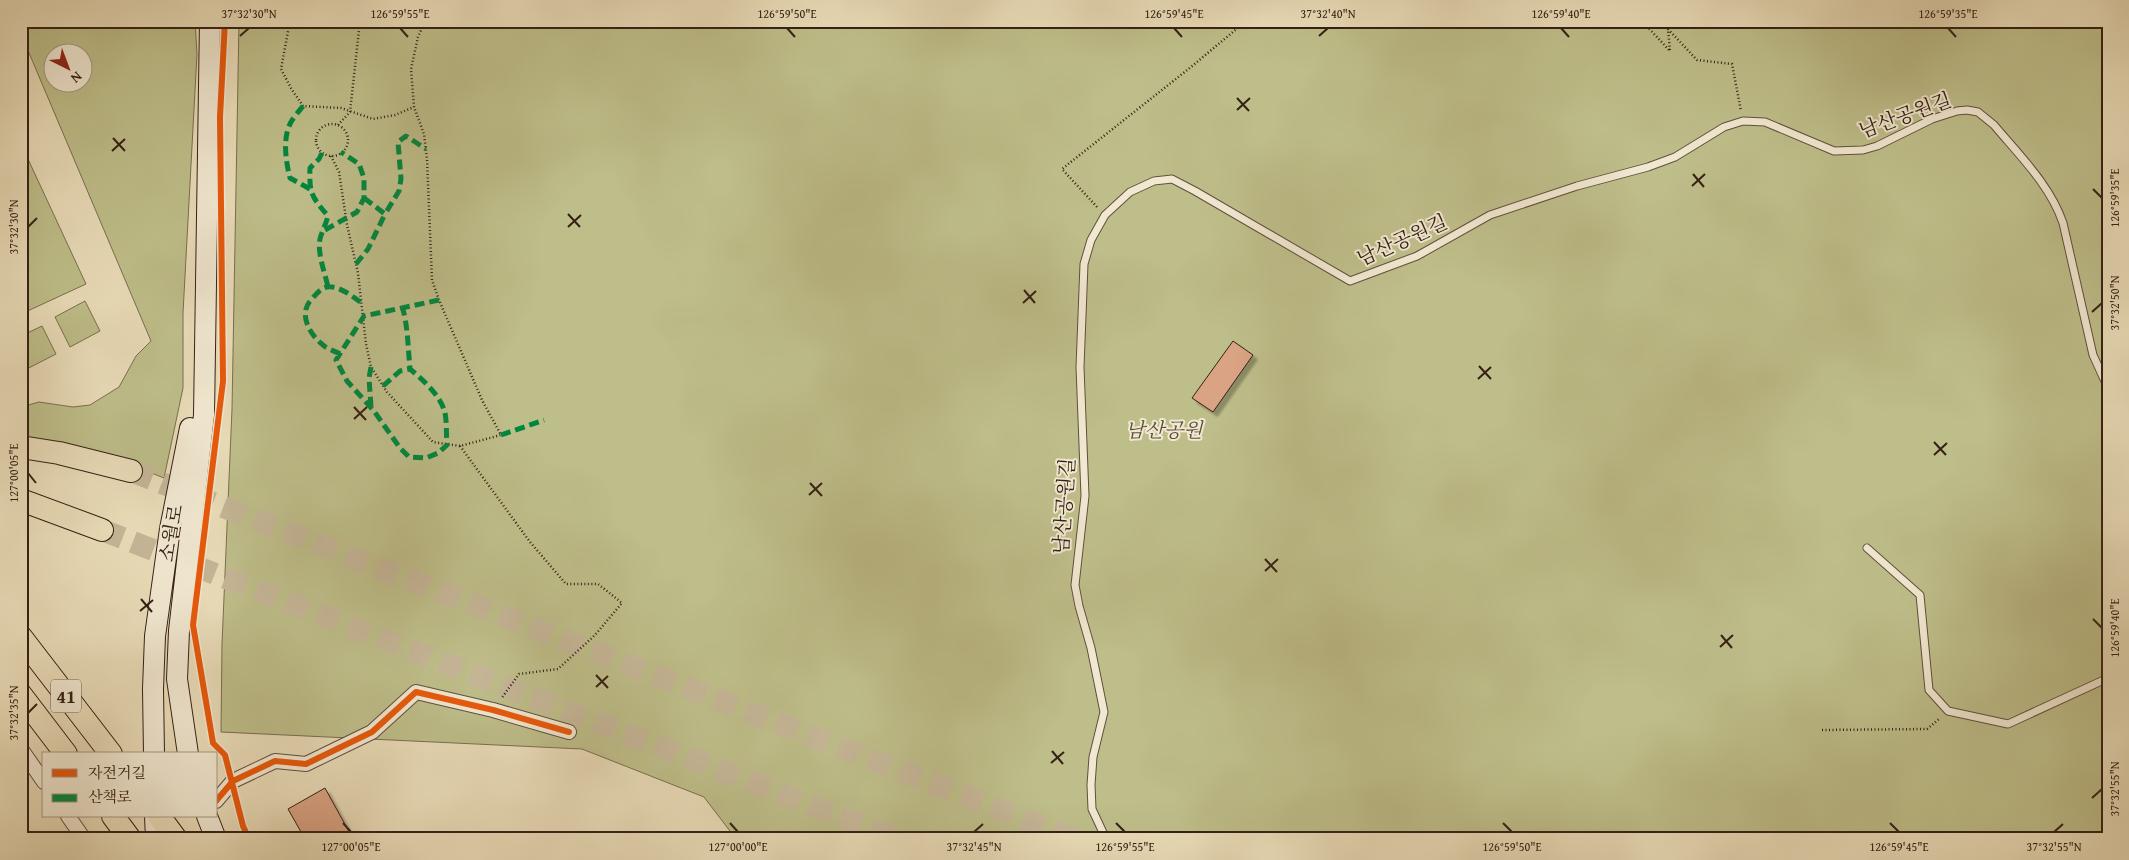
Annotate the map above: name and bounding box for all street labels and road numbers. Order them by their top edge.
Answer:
street label: 남산공원길 [1854,84,1955,145]
street label: 남산공원길 [1352,207,1452,272]
street label: 남산공원길 [1046,457,1081,555]
street label: 소월로 [151,502,190,564]
road number: 41 [51,679,81,712]

